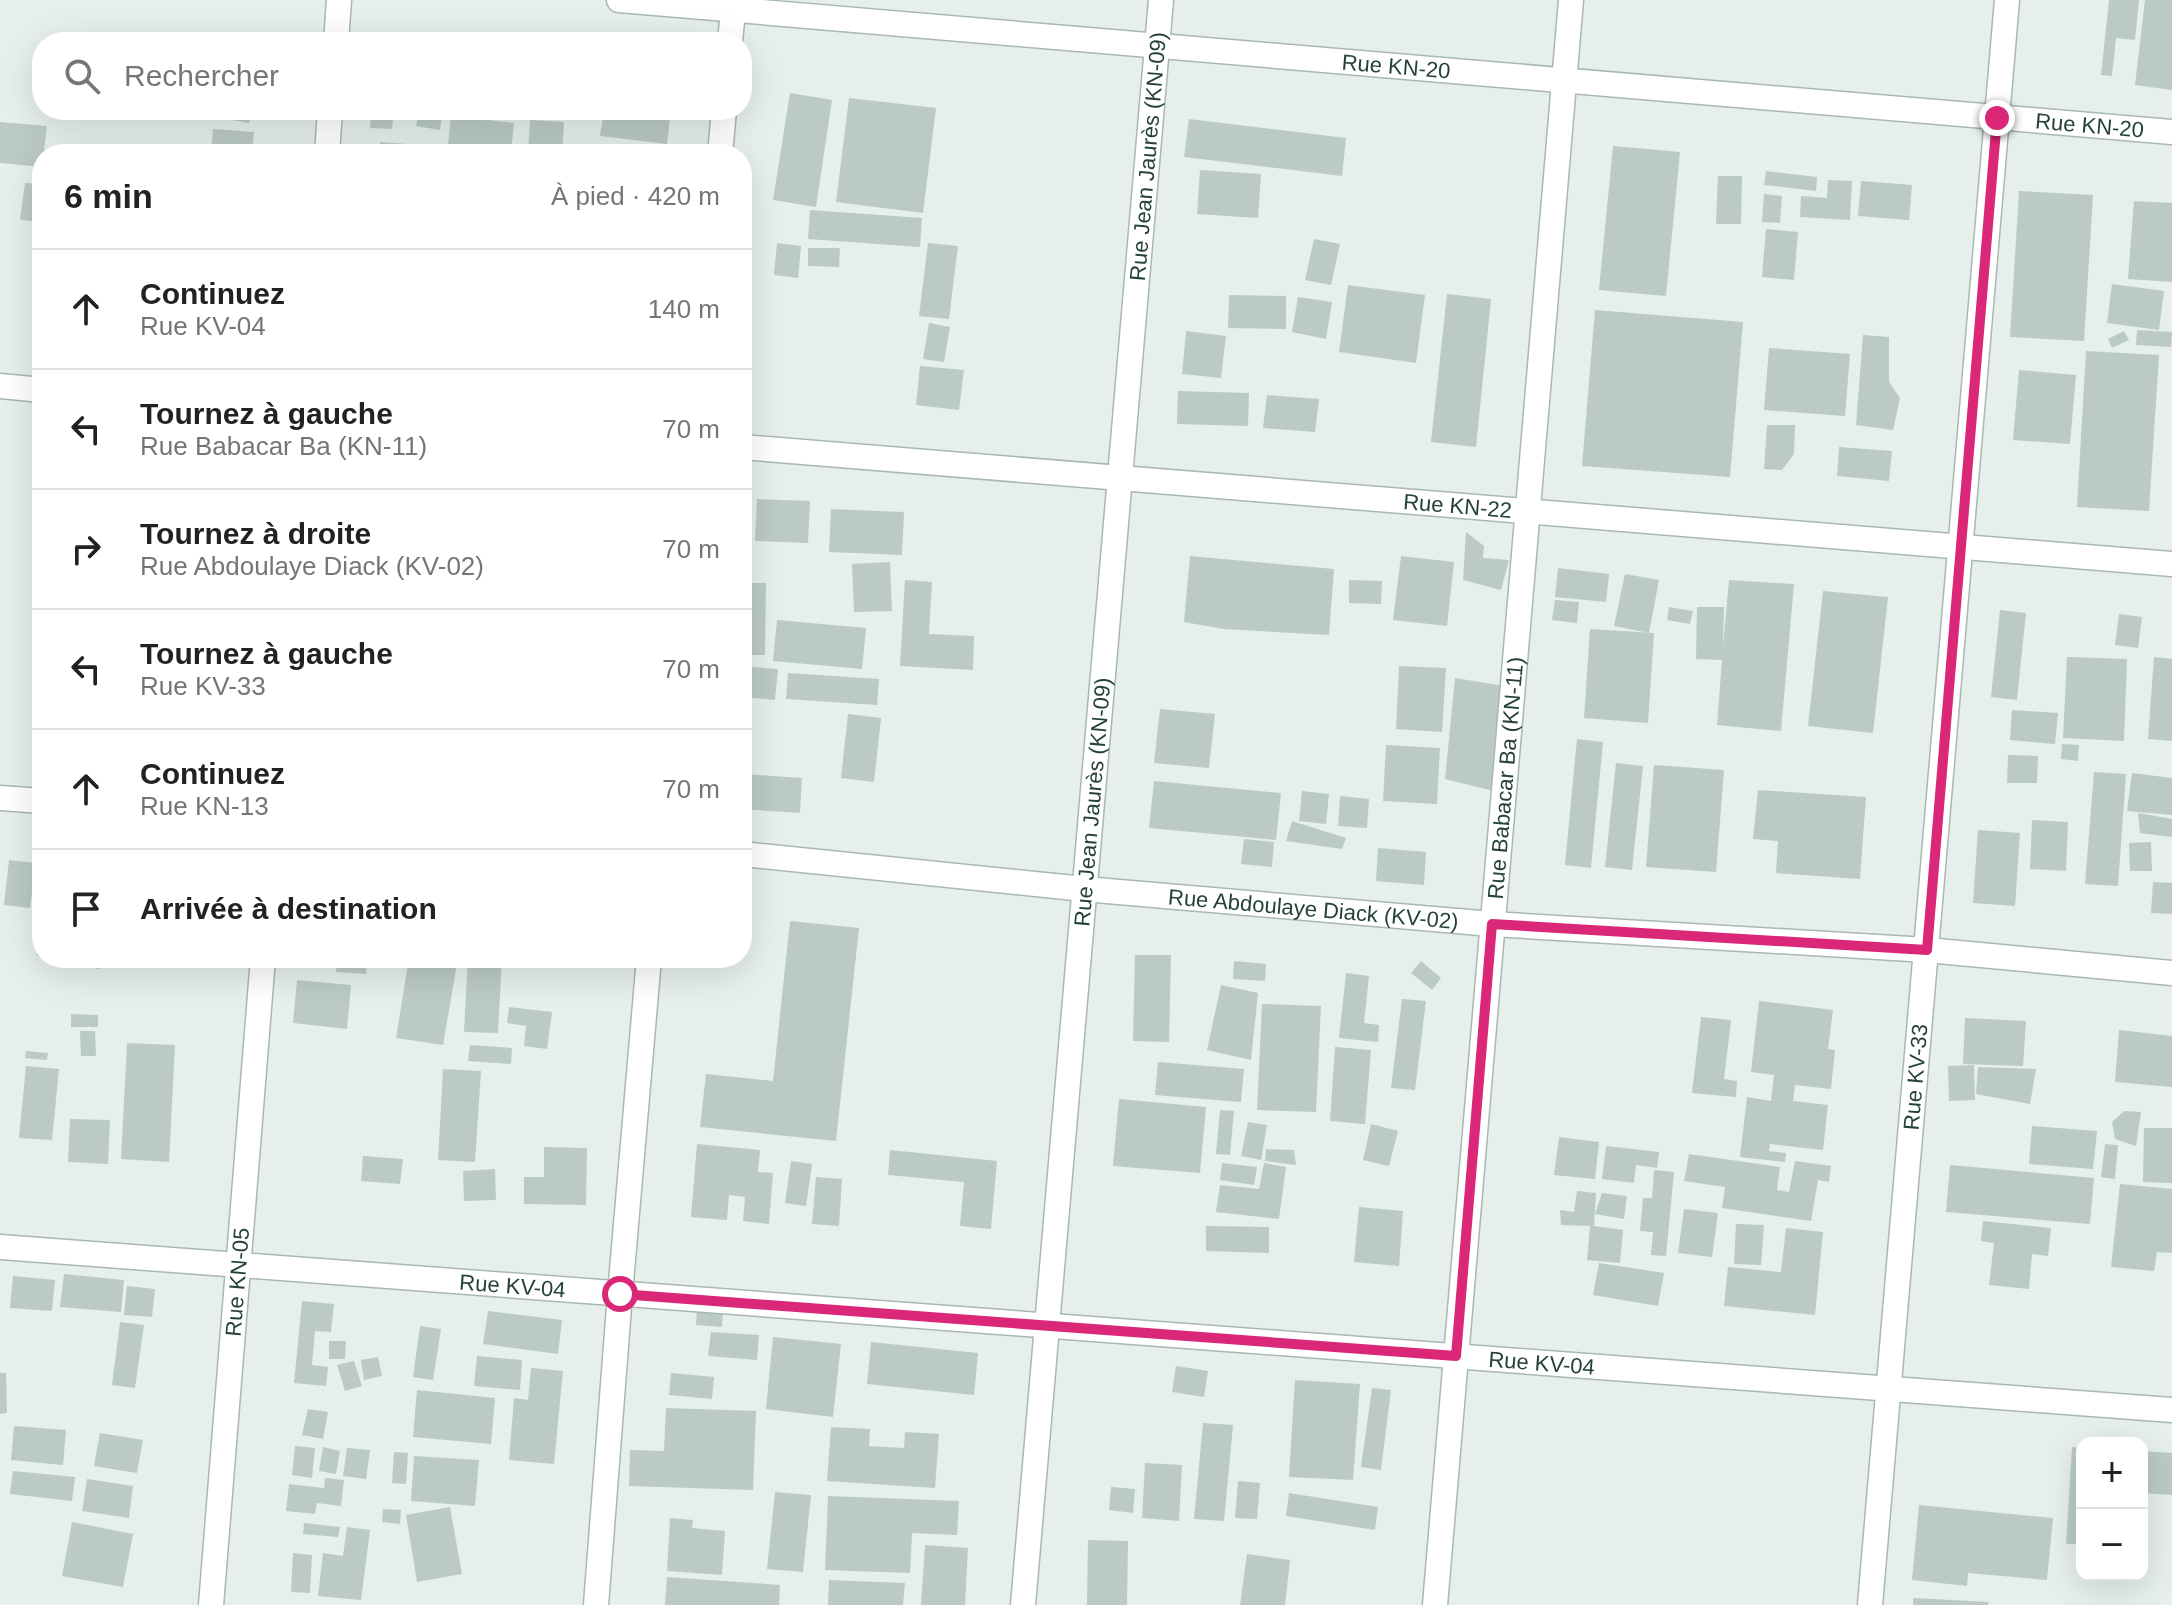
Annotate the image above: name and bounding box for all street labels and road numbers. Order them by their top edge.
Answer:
street label: Rue Jean Jaurès (KN-09) [1124,31,1171,282]
street label: Rue KN-20 [1341,49,1452,83]
street label: Rue KN-20 [2034,108,2145,142]
street label: Rue KN-22 [1402,489,1513,522]
street label: Rue Babacar Ba (KN-11) [1482,656,1528,900]
street label: Rue Jean Jaurès (KN-09) [1069,677,1115,927]
street label: Rue Abdoulaye Diack (KV-02) [1167,884,1460,934]
street label: Rue KV-33 [1898,1023,1932,1131]
street label: Rue KN-05 [220,1227,254,1337]
street label: Rue KV-04 [459,1269,567,1302]
street label: Rue KV-04 [1488,1346,1596,1379]

